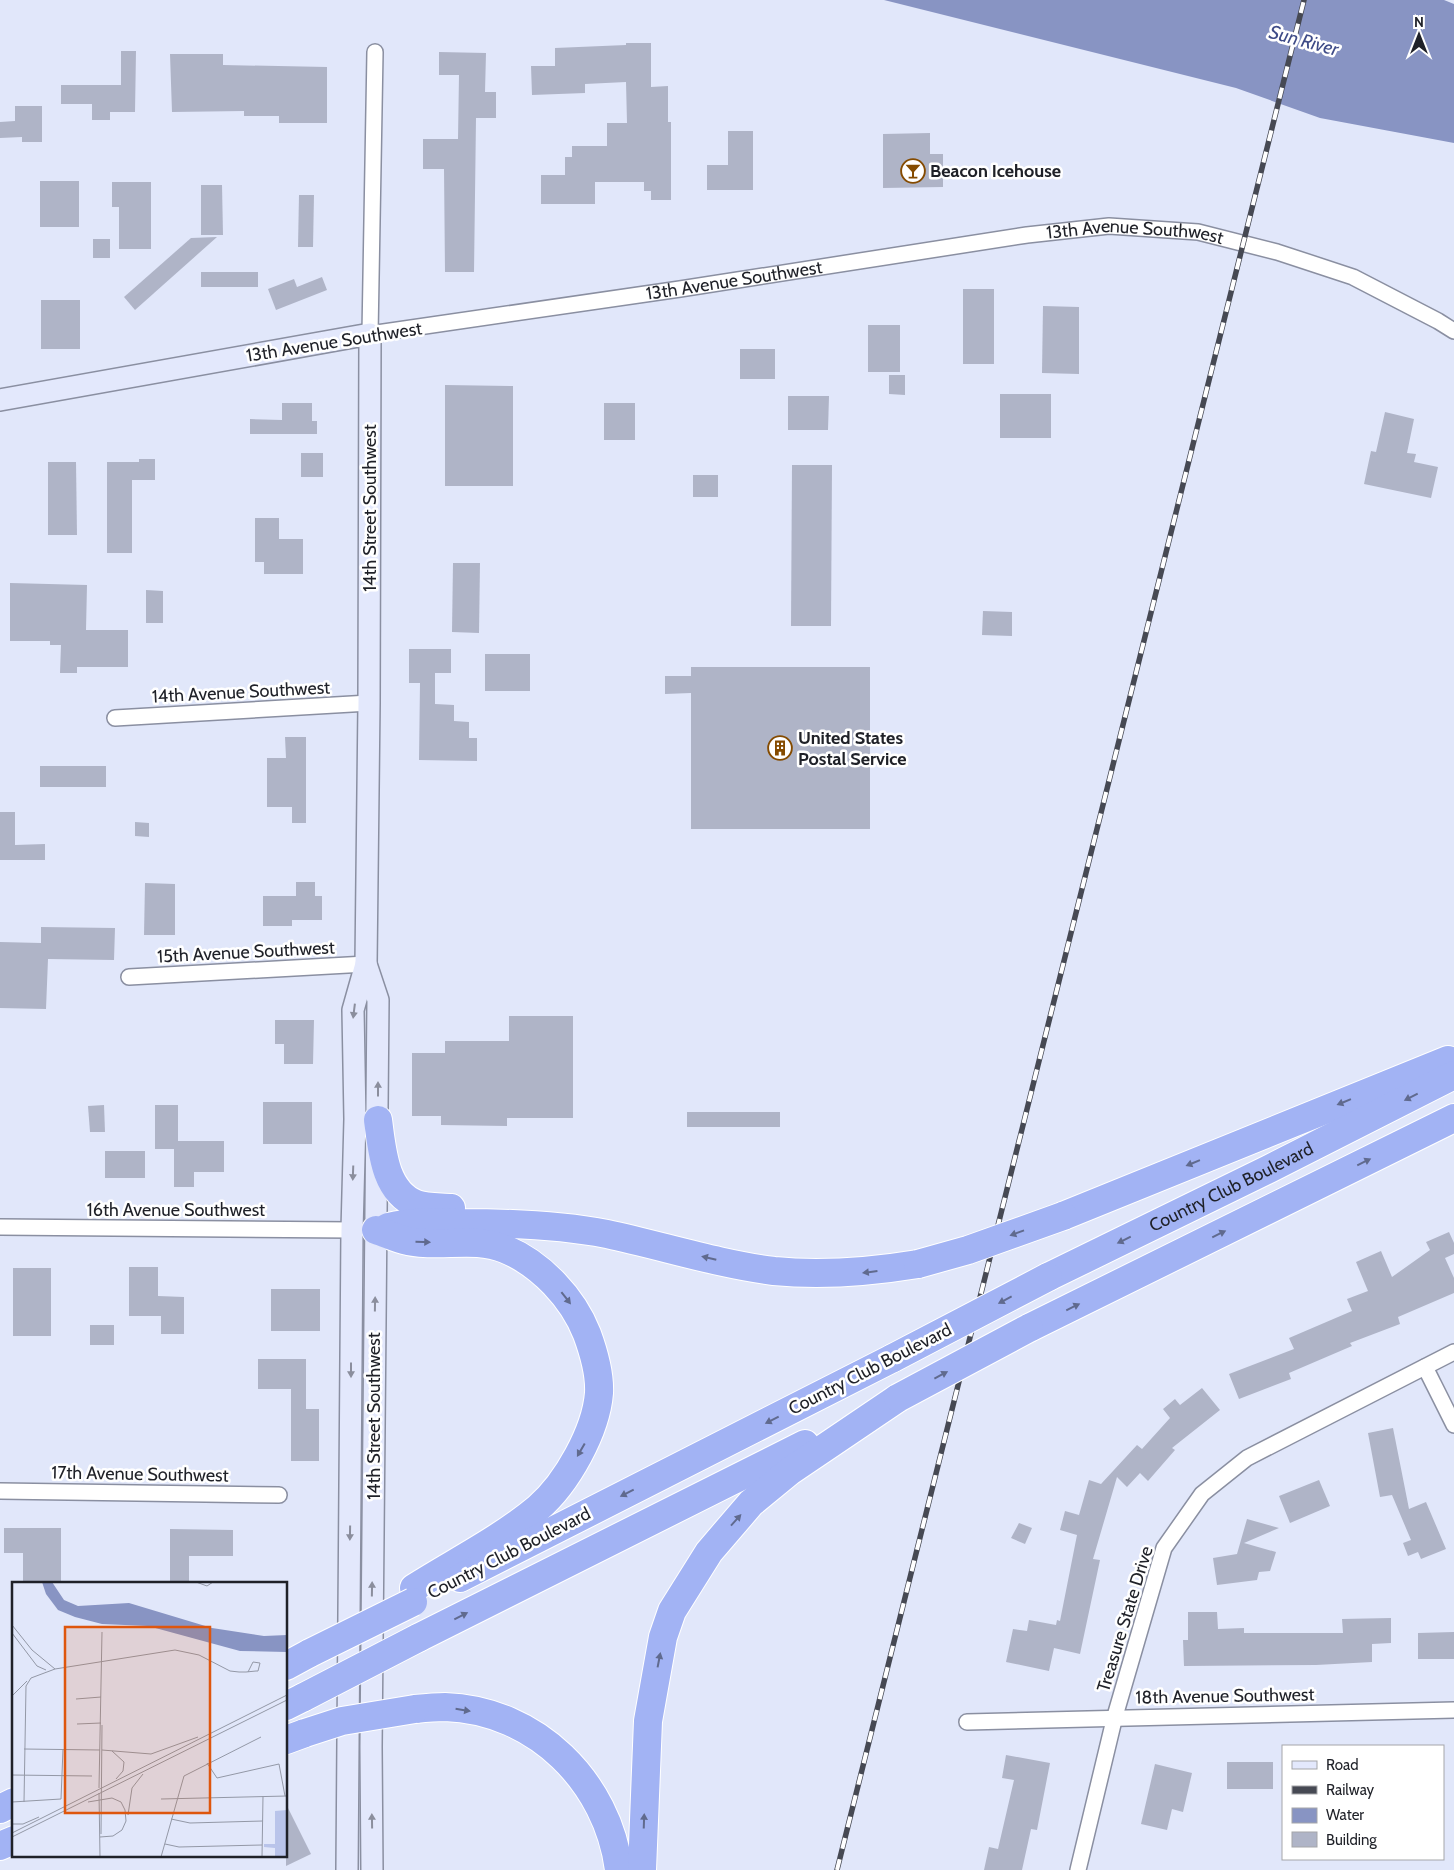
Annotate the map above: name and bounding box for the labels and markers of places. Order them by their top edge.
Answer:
bar icon: Beacon Icehouse [900,158,926,184]
place label: Beacon Icehouse [930,160,1061,182]
place label: United States Postal Service [798,727,907,770]
building icon: United States Postal Service [767,735,793,761]

